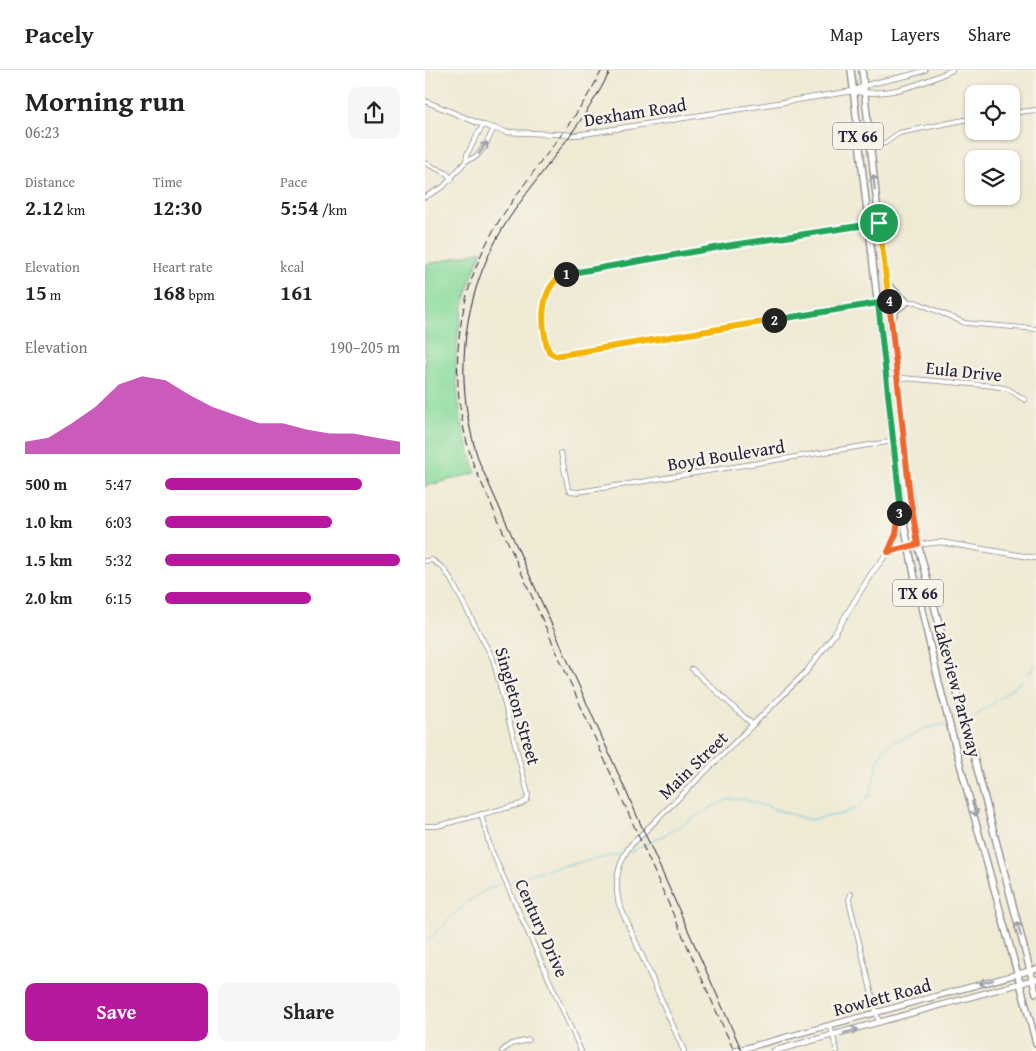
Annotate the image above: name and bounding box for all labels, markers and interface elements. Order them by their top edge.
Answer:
text: Pacely [25,17,94,52]
text: Map [830,21,863,48]
text: Layers [891,21,940,48]
text: Share [968,21,1011,48]
text: Morning run [25,80,185,121]
map controls [965,85,1020,205]
button: locate [965,85,1020,140]
button: share [348,87,400,139]
street label: Dexham Road [582,91,688,133]
text: 06:23 [25,120,60,144]
road number: TX 66 [833,122,883,150]
one-way arrow [478,141,488,155]
button: layers [965,150,1020,205]
text: Distance [25,172,75,192]
text: Time [153,172,182,192]
text: Pace [280,172,307,192]
one-way arrow [869,175,879,191]
text: 2.12 [25,192,64,223]
text: 12:30 [153,192,202,223]
text: 5:54 [280,192,319,223]
text: km [64,200,85,220]
text: /km [319,200,347,220]
pin [858,202,900,244]
icon: arrive [865,209,893,237]
text: Elevation [25,257,80,277]
text: Heart rate [153,257,213,277]
text: kcal [280,257,304,277]
pin: 1 [553,262,579,286]
text: 1 [563,264,570,284]
text: 15 [25,277,47,308]
text: 168 [153,277,185,308]
text: 161 [280,277,313,308]
text: m [47,285,61,305]
text: bpm [185,285,215,305]
pin: 4 [877,288,901,314]
text: 4 [886,291,893,311]
pin: 2 [761,308,787,332]
text: 2 [771,310,778,330]
text: Elevation [25,335,88,359]
text: 190–205 m [330,335,400,359]
street label: Eula Drive [924,354,1004,388]
street label: Boyd Boulevard [665,432,787,478]
text: 500 m [25,472,67,496]
text: 5:47 [105,472,132,496]
pin: 3 [887,500,911,526]
text: 3 [896,503,903,523]
text: 1.0 km [25,510,72,534]
text: 6:03 [105,510,132,534]
text: 1.5 km [25,548,72,572]
text: 5:32 [105,548,132,572]
road number: TX 66 [893,579,943,606]
text: 2.0 km [25,586,72,610]
text: 6:15 [105,586,132,610]
street label: Lakeview Parkway [927,620,989,760]
street label: Singleton Street [488,644,548,769]
street label: Main Street [652,724,734,805]
one-way arrow [970,801,979,817]
street label: Century Drive [508,874,576,982]
one-way arrow [1013,922,1023,938]
street label: Rowlett Road [830,971,934,1023]
one-way arrow [979,977,995,987]
button: Save [25,983,208,1041]
button: Share [218,983,400,1041]
one-way arrow [843,1025,859,1035]

